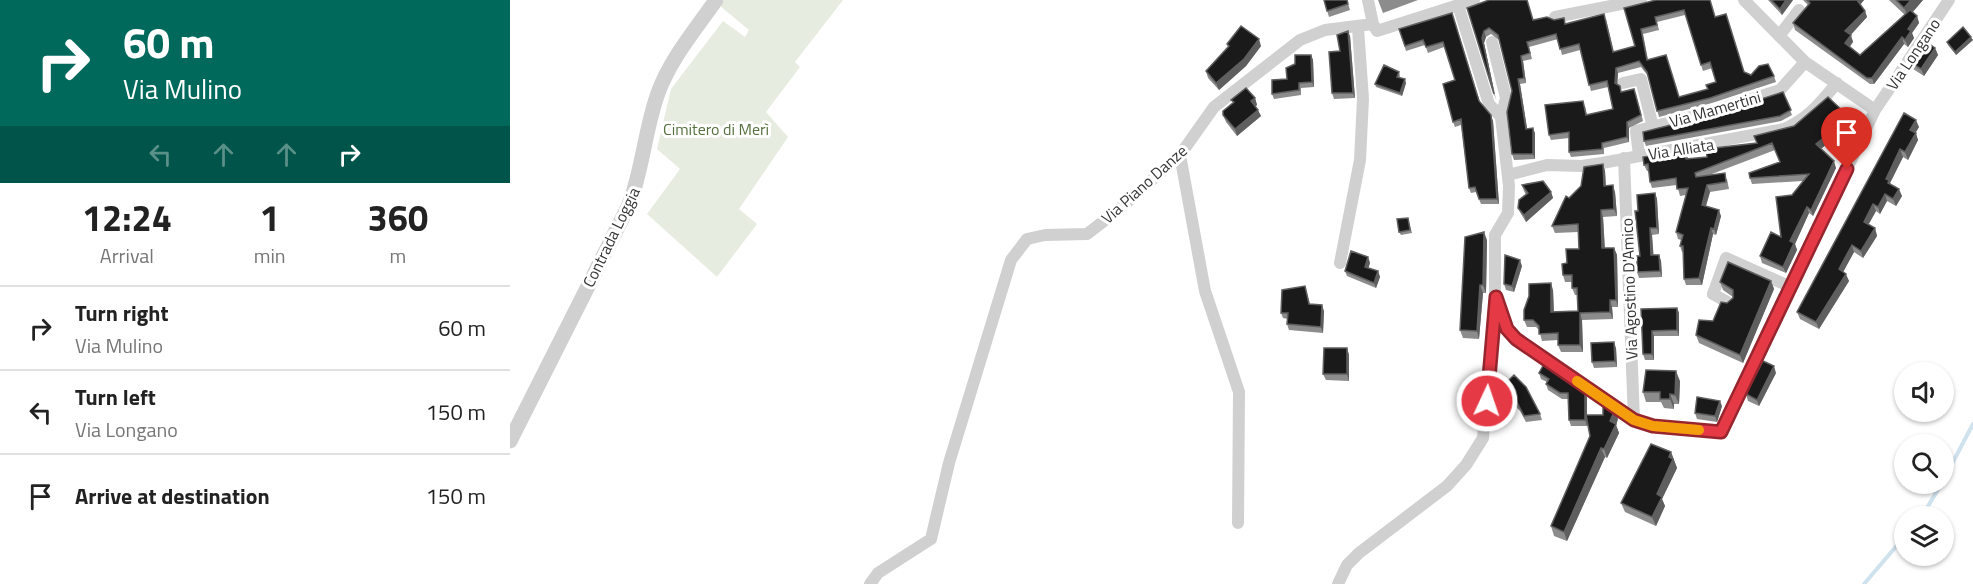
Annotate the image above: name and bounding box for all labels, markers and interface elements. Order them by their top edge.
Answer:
text: 60 m [123,10,215,74]
street label: Via Longano [1880,13,1946,95]
icon: right [24,24,102,102]
text: Via Mulino [123,68,242,109]
street label: Via Mamertini [1666,85,1764,133]
pin [1821,107,1872,169]
icon: arrive [1830,116,1863,149]
park label: Cimitero di Merì [663,117,769,141]
street label: Via Alliata [1646,132,1716,166]
icon: left [144,138,177,171]
icon: ahead [207,138,240,171]
icon: ahead [270,138,303,171]
icon: right [333,138,366,171]
street label: Via Piano Danze [1096,139,1192,229]
street label: Contrada Loggia [576,183,646,291]
text: 12:24 [82,190,172,245]
text: 1 [260,190,280,245]
text: 360 [368,190,428,245]
street label: Via Agostino D'Amico [1615,217,1643,361]
text: Arrival [100,240,154,271]
text: min [254,240,286,271]
text: m [389,240,406,271]
text: Turn right [75,296,169,330]
text: 60 m [438,311,486,345]
icon: right [24,312,57,345]
text: Via Mulino [75,330,163,361]
map controls [1894,362,1954,566]
button: sound [1894,362,1954,422]
position arrow [1455,369,1519,433]
text: Turn left [75,380,156,414]
text: 150 m [426,395,486,429]
icon: left [24,396,57,429]
text: Via Longano [75,414,178,445]
button: search [1894,434,1954,494]
text: Arrive at destination [75,479,270,513]
text: 150 m [426,479,486,513]
icon: arrive [24,480,57,513]
button: layers [1894,506,1954,566]

